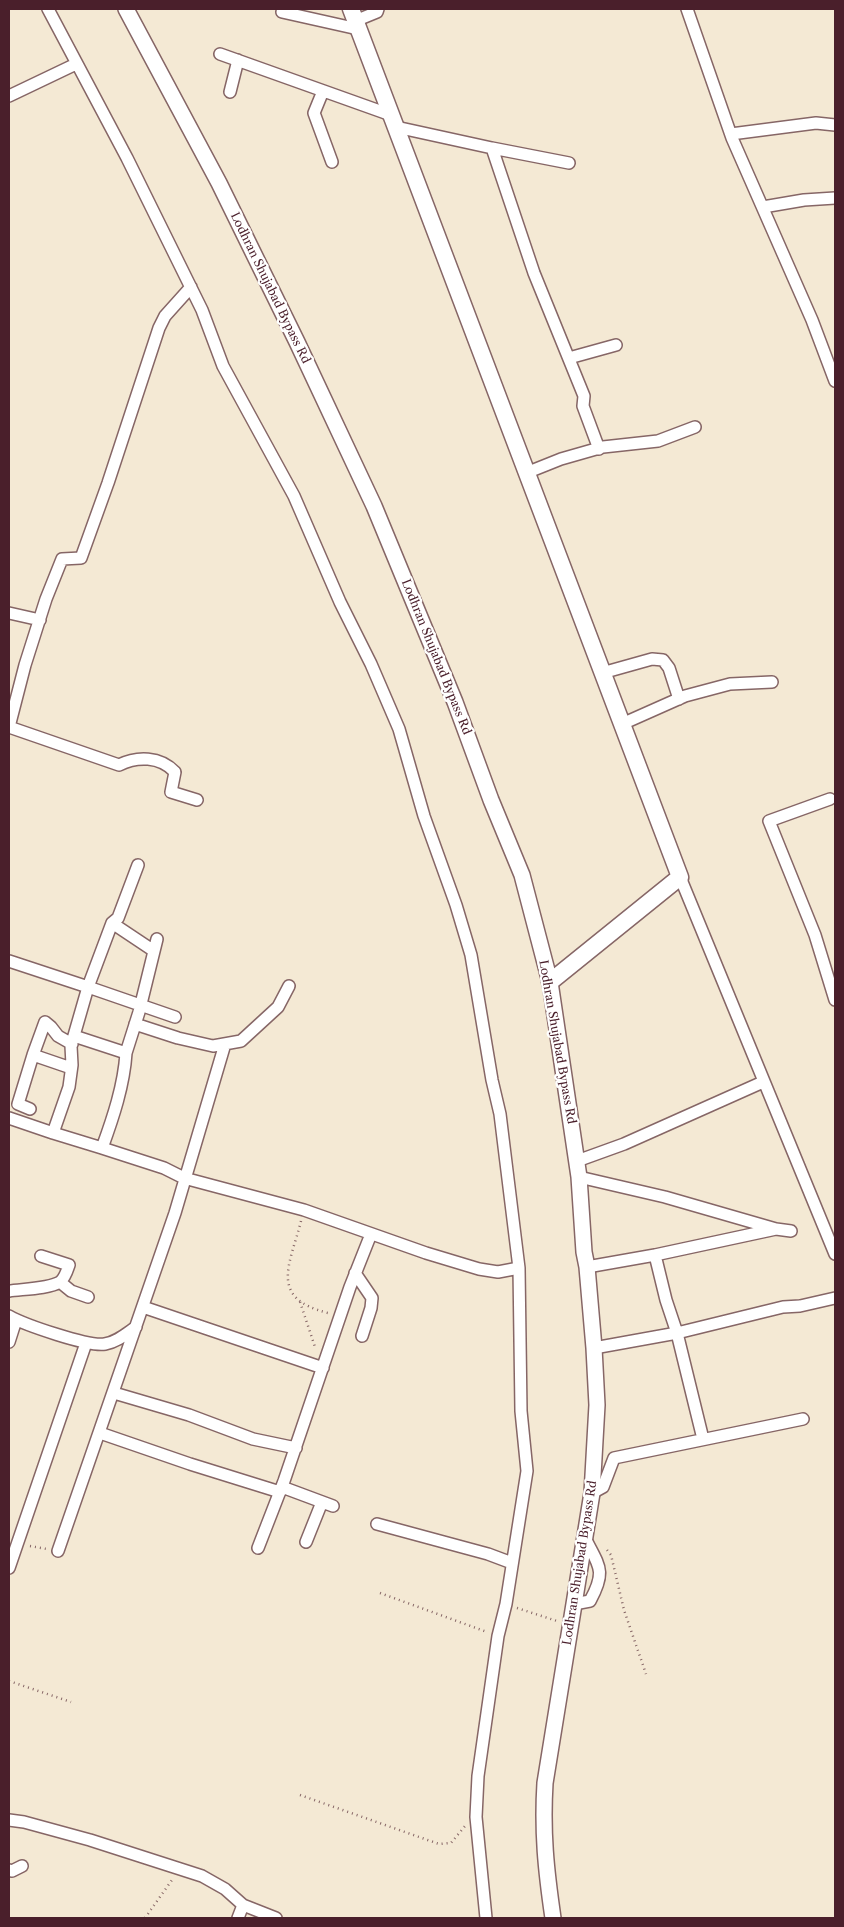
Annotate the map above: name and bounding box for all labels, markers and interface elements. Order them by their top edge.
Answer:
street label: Lodhran Shujabad Bypass Rd [227,210,313,366]
street label: Lodhran Shujabad Bypass Rd [398,577,474,737]
street label: Lodhran Shujabad Bypass Rd [535,959,579,1125]
street label: Lodhran Shujabad Bypass Rd [560,1480,600,1646]

